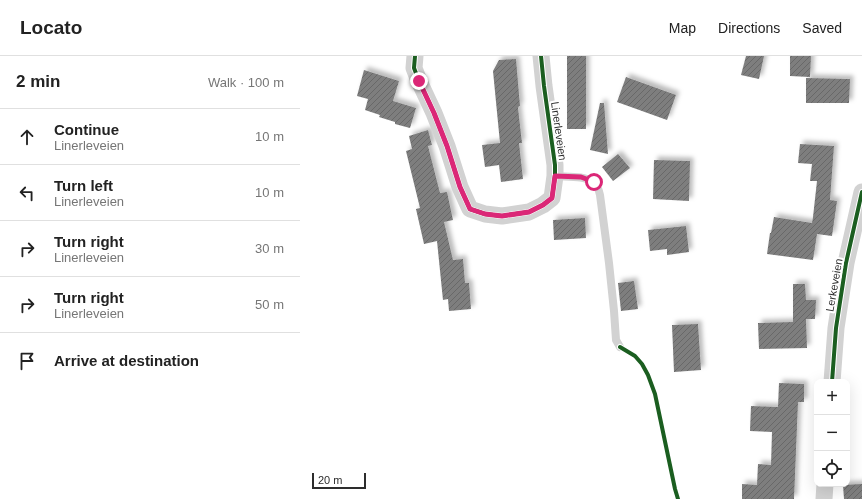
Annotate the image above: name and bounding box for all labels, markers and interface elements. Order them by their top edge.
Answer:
text: Locato [20,17,82,38]
text: Map [669,20,696,36]
text: Directions [718,20,780,36]
text: Saved [802,20,842,36]
text: 2 min [16,72,60,91]
route end [410,72,428,90]
text: Walk · 100 m [208,75,284,90]
street label: Linerleveien [549,101,569,161]
text: Continue [54,121,119,138]
icon: ahead [16,126,38,148]
text: 10 m [255,129,284,144]
text: Linerleveien [54,138,124,153]
route start [585,173,603,191]
text: Turn left [54,177,113,194]
icon: left [16,182,38,204]
text: 10 m [255,185,284,200]
text: Linerleveien [54,194,124,209]
text: Turn right [54,233,124,250]
icon: right [16,238,38,260]
text: 30 m [255,241,284,256]
text: Linerleveien [54,250,124,265]
street label: Lerkeveien [823,257,845,313]
text: Turn right [54,289,124,306]
icon: right [16,294,38,316]
text: 50 m [255,297,284,312]
text: Linerleveien [54,306,124,321]
icon: arrive [16,350,38,372]
text: Arrive at destination [54,352,199,369]
map controls [814,379,850,487]
button: + [814,379,850,415]
button: − [814,415,850,451]
button: locate [814,451,850,487]
scale bar [312,471,366,490]
text: 20 m [318,474,342,486]

